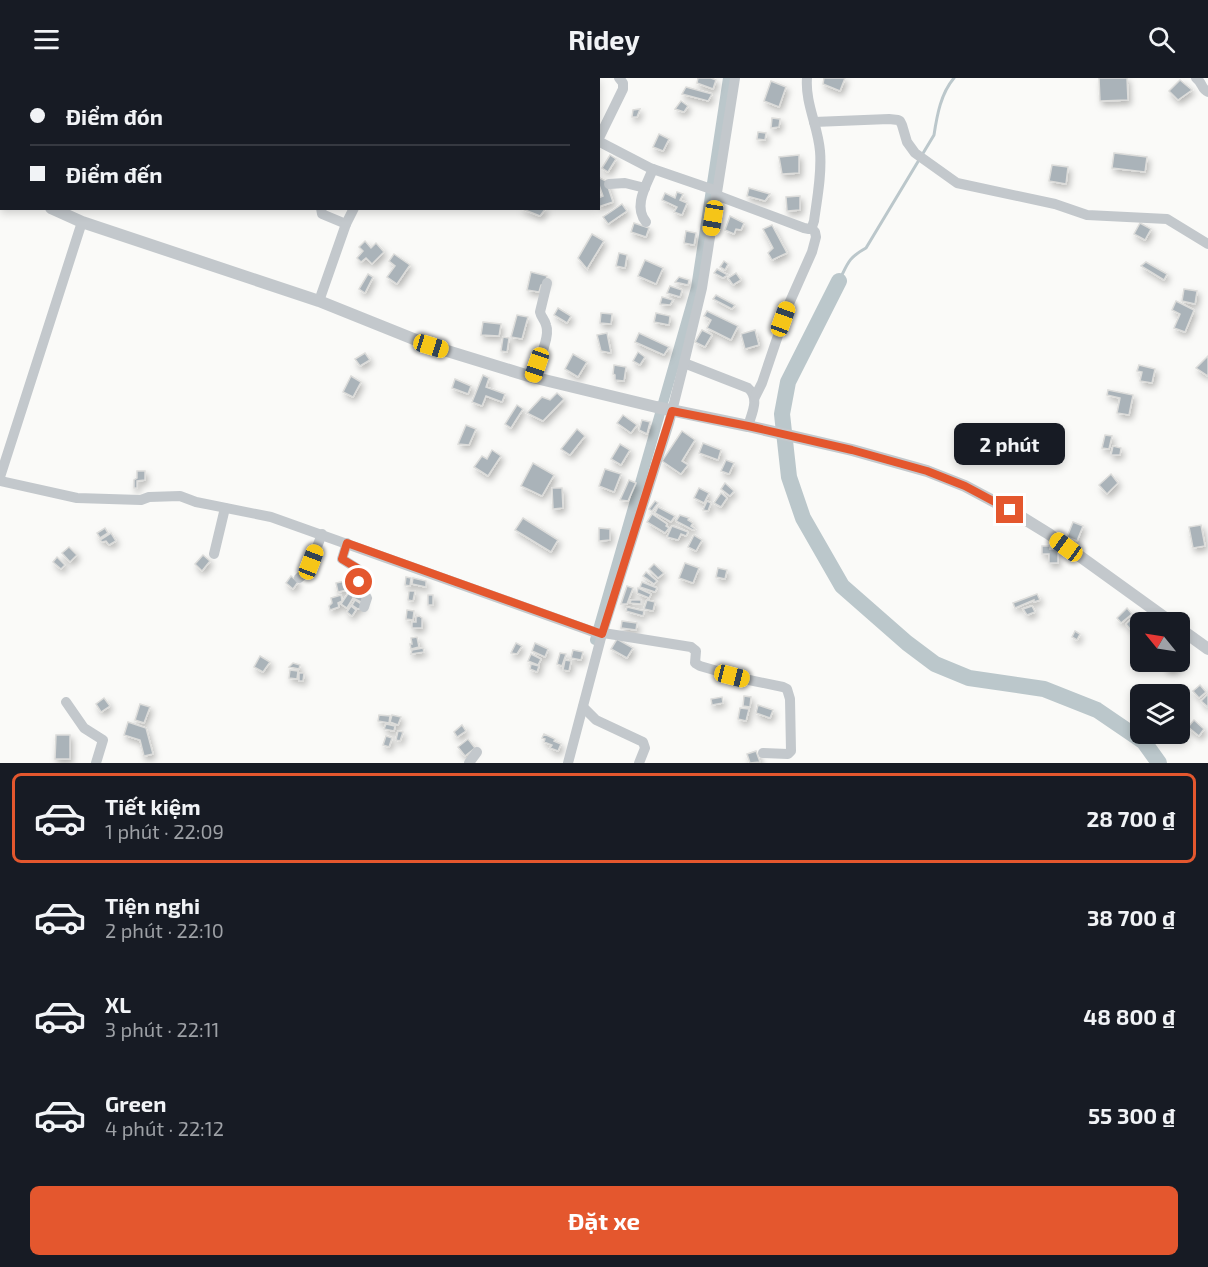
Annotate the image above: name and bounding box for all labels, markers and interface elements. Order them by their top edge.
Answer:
icon: menu [30,23,63,56]
text: Ridey [568,23,640,55]
icon: search [1145,23,1178,56]
text: Điểm đón [66,103,163,129]
text: Điểm đến [66,161,162,187]
car [701,199,725,237]
car [768,299,798,339]
car [411,332,451,360]
car [523,345,551,385]
callout: 2 phút [954,423,1066,465]
text: 2 phút [979,432,1040,456]
route end [996,496,1023,523]
car [1046,529,1086,565]
car [296,542,326,582]
route start [345,568,372,595]
north arrow [1130,612,1190,672]
map controls [1130,612,1190,744]
car [712,663,752,689]
button: layers [1130,684,1190,744]
icon: car [33,791,87,845]
text: Tiết kiệm [105,793,201,819]
text: 28 700 ₫ [1087,805,1175,831]
text: 1 phút · 22:09 [105,819,224,843]
icon: car [33,890,87,944]
text: Tiện nghi [105,892,200,918]
text: 38 700 ₫ [1087,904,1175,930]
text: 2 phút · 22:10 [105,918,224,942]
icon: car [33,989,87,1043]
text: XL [105,991,131,1017]
text: 48 800 ₫ [1083,1003,1175,1029]
text: 3 phút · 22:11 [105,1017,220,1041]
icon: car [33,1088,87,1142]
text: Green [105,1090,167,1116]
text: 55 300 ₫ [1088,1102,1175,1128]
text: 4 phút · 22:12 [105,1116,224,1140]
button: Đặt xe [30,1186,1178,1255]

